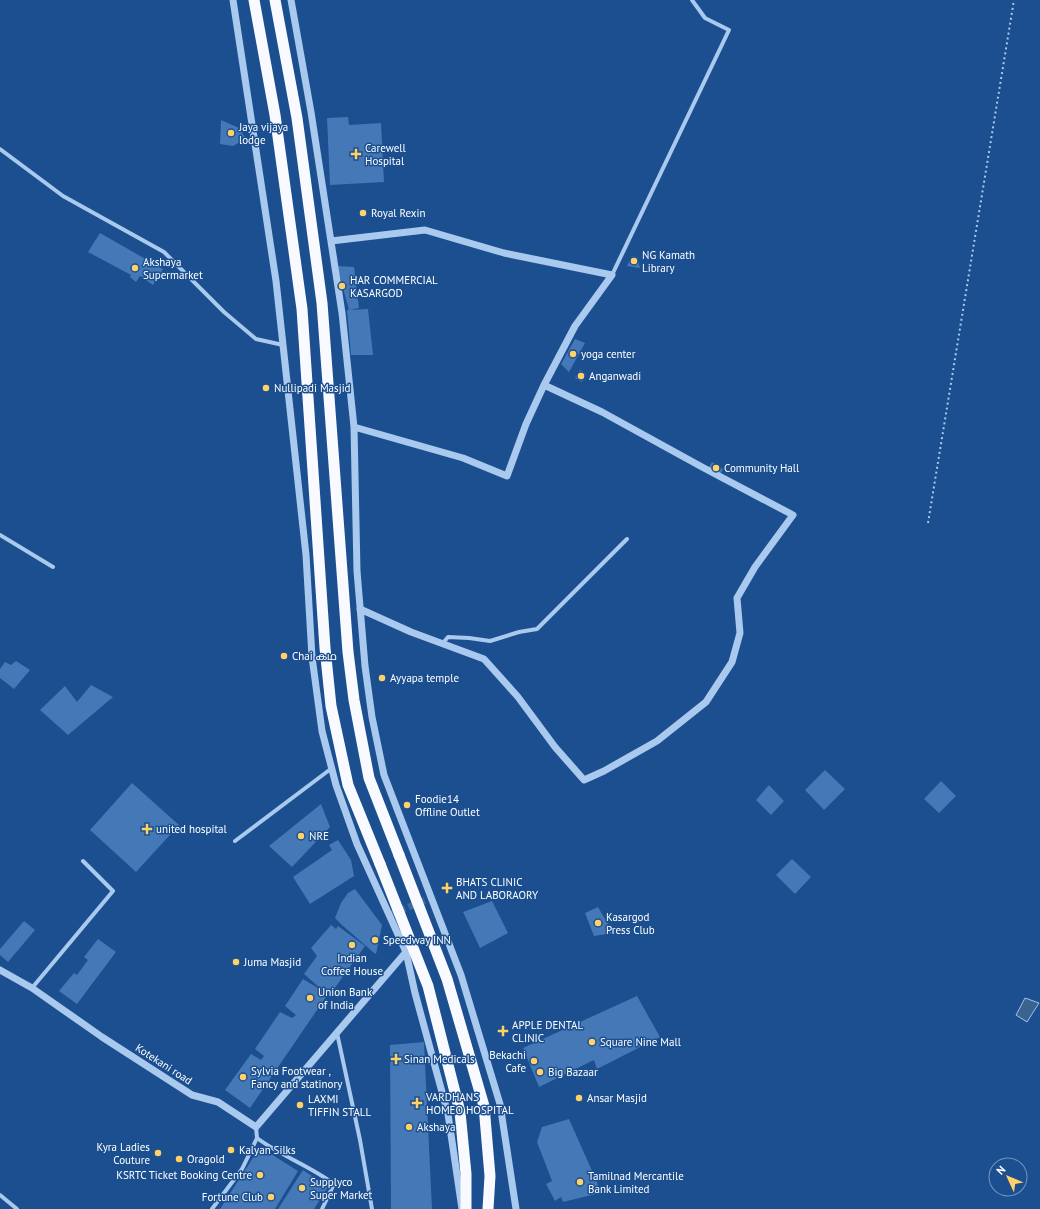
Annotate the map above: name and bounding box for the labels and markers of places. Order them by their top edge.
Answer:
place label: Jaya vijaya lodge [238,120,288,147]
marker: Jaya vijaya lodge [226,128,236,138]
place label: Carewell Hospital [365,141,407,168]
marker: Carewell Hospital [350,148,362,160]
place label: Royal Rexin [371,206,426,220]
marker: Royal Rexin [358,208,368,218]
place label: NG Kamath Library [642,248,695,275]
place label: Akshaya Supermarket [143,255,203,282]
marker: NG Kamath Library [629,256,639,266]
marker: Akshaya Supermarket [130,263,140,273]
place label: HAR COMMERCIAL KASARGOD [350,273,438,300]
marker: HAR COMMERCIAL KASARGOD [337,281,347,291]
place label: yoga center [581,347,636,361]
marker: yoga center [568,349,578,359]
place label: Anganwadi [589,369,641,383]
marker: Anganwadi [576,371,586,381]
place label: Nullipadi Masjid [274,381,351,395]
marker: Nullipadi Masjid [261,383,271,393]
place label: Community Hall [724,461,800,475]
marker: Community Hall [711,463,721,473]
place label: Chai കഥ [292,649,337,663]
marker: Chai കഥ [279,651,289,661]
place label: Ayyapa temple [390,671,459,685]
marker: Ayyapa temple [377,673,387,683]
place label: Foodie14 Offline Outlet [415,792,480,819]
marker: Foodie14 Offline Outlet [402,800,412,810]
place label: united hospital [156,822,228,836]
marker: united hospital [141,823,153,835]
place label: NRE [309,829,329,843]
marker: NRE [296,831,306,841]
place label: BHATS CLINIC AND LABORAORY [456,875,539,902]
marker: BHATS CLINIC AND LABORAORY [441,882,453,894]
place label: Kasargod Press Club [606,910,655,937]
marker: Kasargod Press Club [593,918,603,928]
place label: Speedway INN [383,933,451,947]
marker: Speedway INN [370,935,380,945]
marker: Indian Coffee House [347,940,357,950]
place label: Indian Coffee House [321,951,383,978]
place label: Juma Masjid [243,955,301,969]
marker: Juma Masjid [231,957,241,967]
place label: Union Bank of India [318,985,373,1012]
marker: Union Bank of India [305,993,315,1003]
place label: APPLE DENTAL CLINIC [512,1018,584,1045]
marker: APPLE DENTAL CLINIC [497,1025,509,1037]
place label: Square Nine Mall [600,1035,682,1049]
marker: Square Nine Mall [587,1037,597,1047]
place label: Bekachi Cafe [489,1048,526,1075]
place label: Sinan Medicals [404,1052,475,1066]
marker: Sinan Medicals [391,1054,401,1064]
marker: Bekachi Cafe [529,1056,539,1066]
place label: Sylvia Footwear , Fancy and statinory [251,1064,343,1091]
place label: Big Bazaar [548,1065,598,1079]
marker: Big Bazaar [535,1067,545,1077]
marker: Sylvia Footwear , Fancy and statinory [238,1072,248,1082]
place label: VARDHANS HOMEO HOSPITAL [425,1090,514,1117]
place label: Ansar Masjid [587,1091,647,1105]
place label: LAXMI TIFFIN STALL [308,1092,372,1119]
marker: Ansar Masjid [574,1093,584,1103]
marker: VARDHANS HOMEO HOSPITAL [411,1097,423,1109]
marker: LAXMI TIFFIN STALL [295,1100,305,1110]
place label: Akshaya [417,1120,455,1134]
marker: Akshaya [404,1122,414,1132]
place label: Kyra Ladies Couture [97,1140,150,1167]
place label: Kalyan Silks [239,1143,296,1157]
marker: Kalyan Silks [226,1145,236,1155]
marker: Kyra Ladies Couture [153,1148,163,1158]
place label: Oragold [187,1152,225,1166]
marker: Oragold [174,1154,184,1164]
place label: KSRTC Ticket Booking Centre [116,1168,252,1182]
place label: Tamilnad Mercantile Bank Limited [588,1169,684,1196]
marker: KSRTC Ticket Booking Centre [255,1170,265,1180]
place label: Supplyco Super Market [310,1175,373,1202]
marker: Tamilnad Mercantile Bank Limited [575,1177,585,1187]
marker: Supplyco Super Market [297,1183,307,1193]
place label: Fortune Club [202,1190,263,1204]
marker: Fortune Club [266,1192,276,1202]

